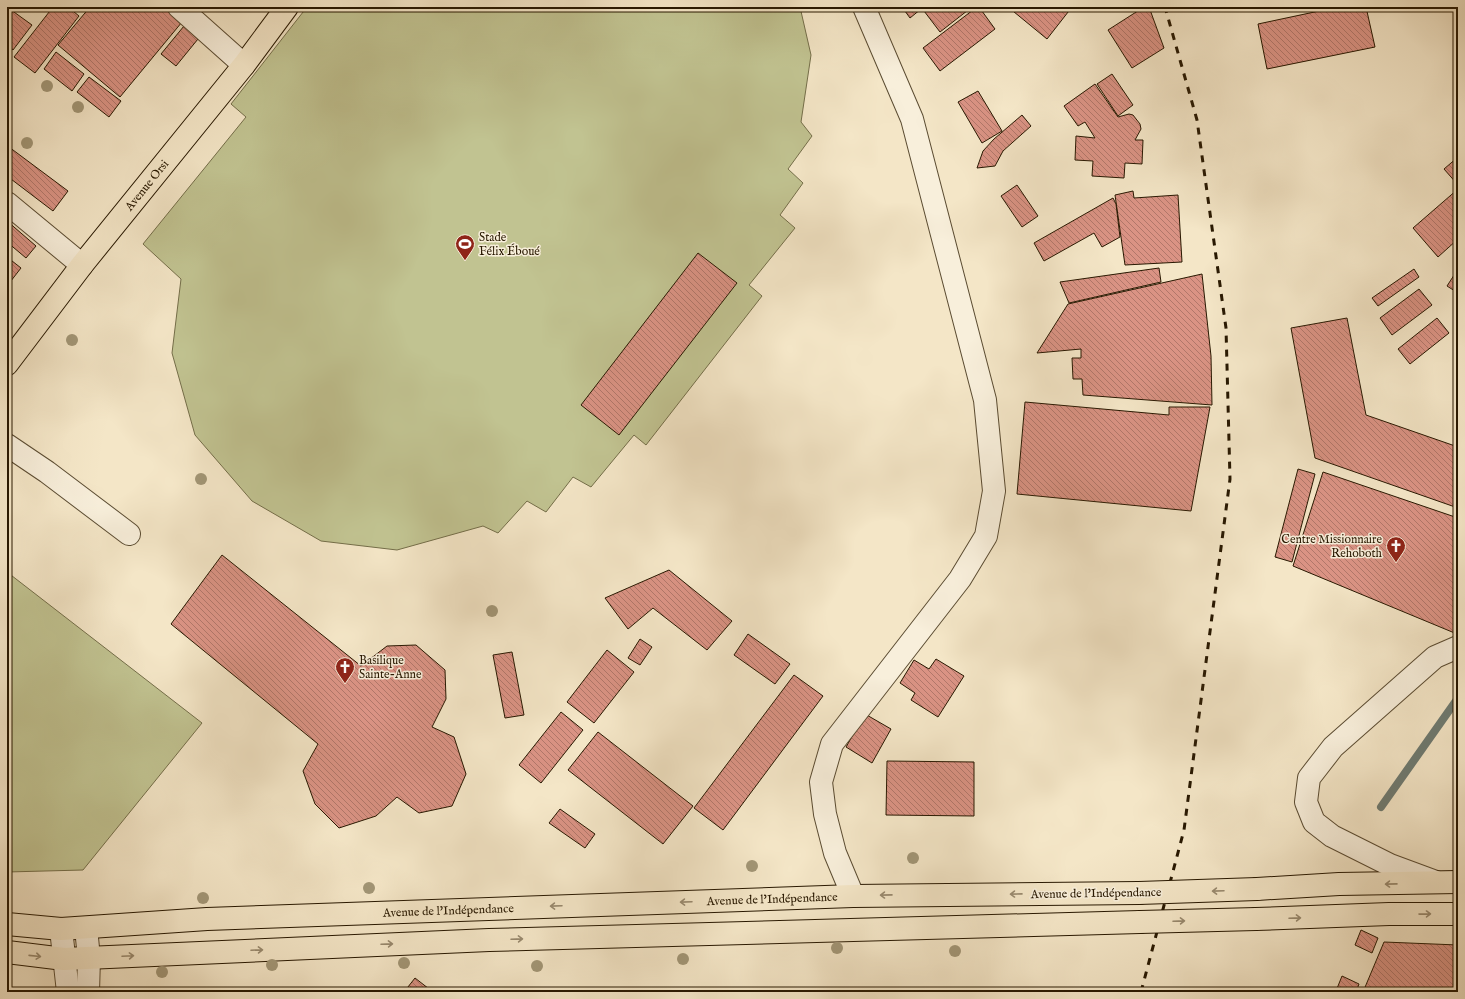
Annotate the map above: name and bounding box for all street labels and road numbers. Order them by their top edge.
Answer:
street label: Avenue Orsi [121,157,172,215]
street label: Avenue de l'Indépendance [1029,885,1162,903]
street label: Avenue de l'Indépendance [705,890,838,909]
street label: Avenue de l'Indépendance [382,901,515,921]

